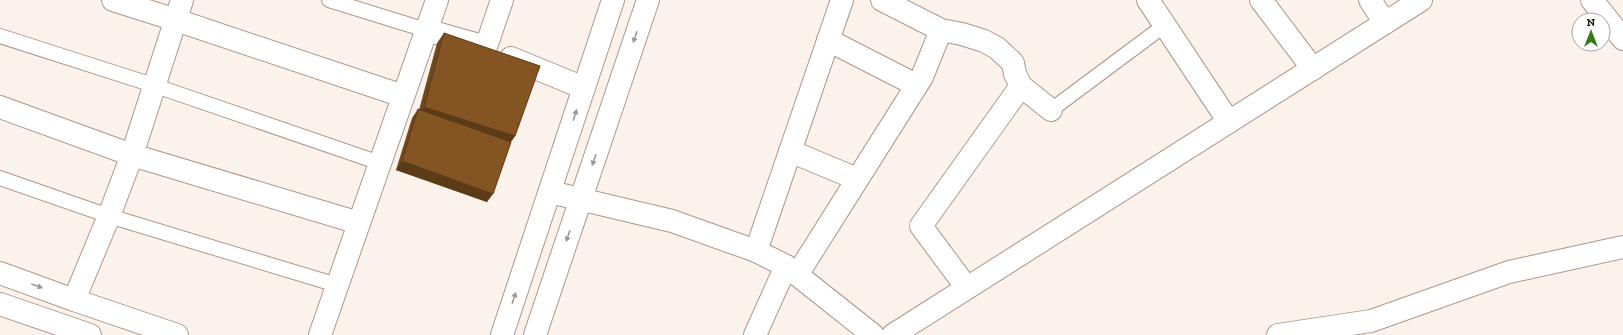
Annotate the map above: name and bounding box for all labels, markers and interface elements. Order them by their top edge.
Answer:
north arrow [1571,12,1611,52]
text: N [1587,16,1596,29]
one-way arrow [632,31,638,43]
one-way arrow [572,108,578,120]
one-way arrow [591,155,597,167]
one-way arrow [565,230,571,242]
one-way arrow [31,283,43,289]
one-way arrow [512,292,518,304]

